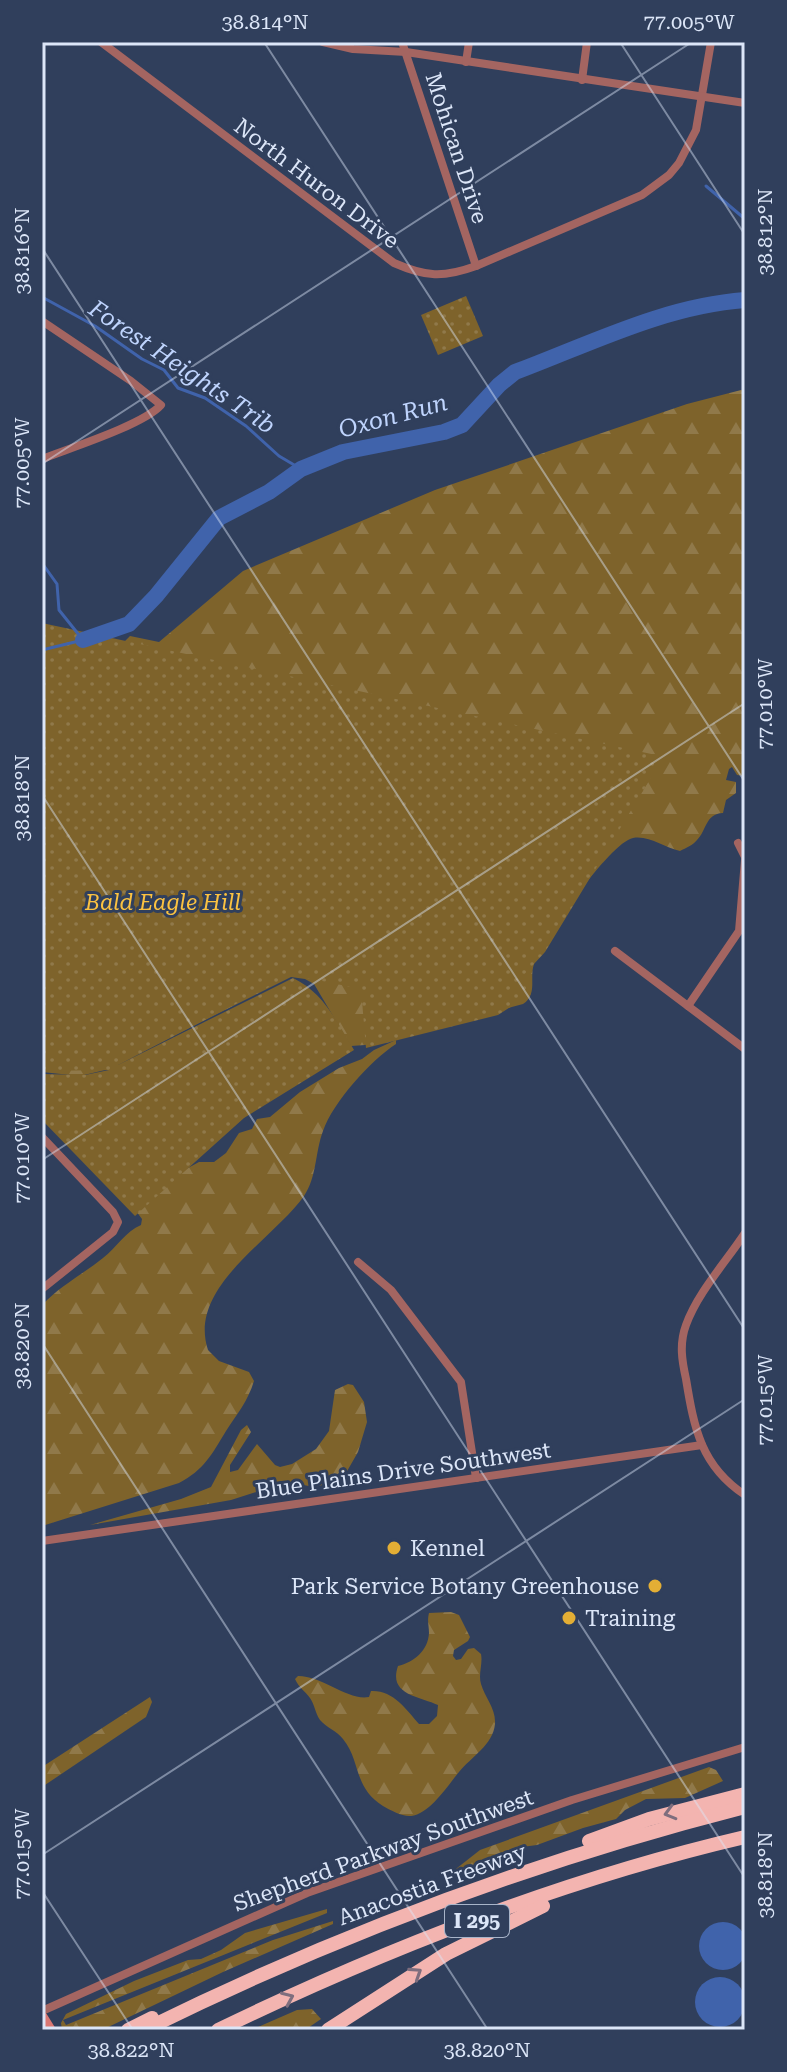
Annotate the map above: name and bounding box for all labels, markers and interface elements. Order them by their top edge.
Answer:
text: 38.814°N [222,10,308,34]
text: 77.005°W [643,10,735,34]
street label: Mohican Drive [420,70,493,227]
street label: North Huron Drive [229,113,404,253]
text: 38.812°N [753,189,777,275]
text: 38.816°N [10,208,34,294]
water label: Forest Heights Trib [83,294,280,440]
water label: Oxon Run [336,388,450,444]
text: 77.005°W [10,417,34,509]
text: 77.010°W [753,658,777,750]
text: 38.818°N [10,755,34,841]
park label: Bald Eagle Hill [84,890,241,915]
text: 77.010°W [10,1112,34,1204]
text: 38.820°N [10,1303,34,1389]
text: 77.015°W [753,1354,777,1446]
street label: Blue Plains Drive Southwest [254,1437,552,1504]
place label: Kennel [410,1536,485,1561]
marker: Kennel [385,1539,403,1557]
place label: Park Service Botany Greenhouse [291,1574,639,1599]
marker: Park Service Botany Greenhouse [646,1577,664,1595]
place label: Training [585,1606,676,1631]
marker: Training [560,1609,578,1627]
street label: Shepherd Parkway Southwest [230,1784,536,1916]
one-way arrow [663,1804,677,1821]
text: 77.015°W [10,1808,34,1900]
text: 38.818°N [753,1832,777,1918]
street label: Anacostia Freeway [335,1839,530,1930]
road number: I 295 [445,1905,509,1937]
one-way arrow [407,1967,422,1982]
one-way arrow [280,1991,295,2007]
text: 38.822°N [88,2038,174,2062]
text: 38.820°N [444,2038,530,2062]

